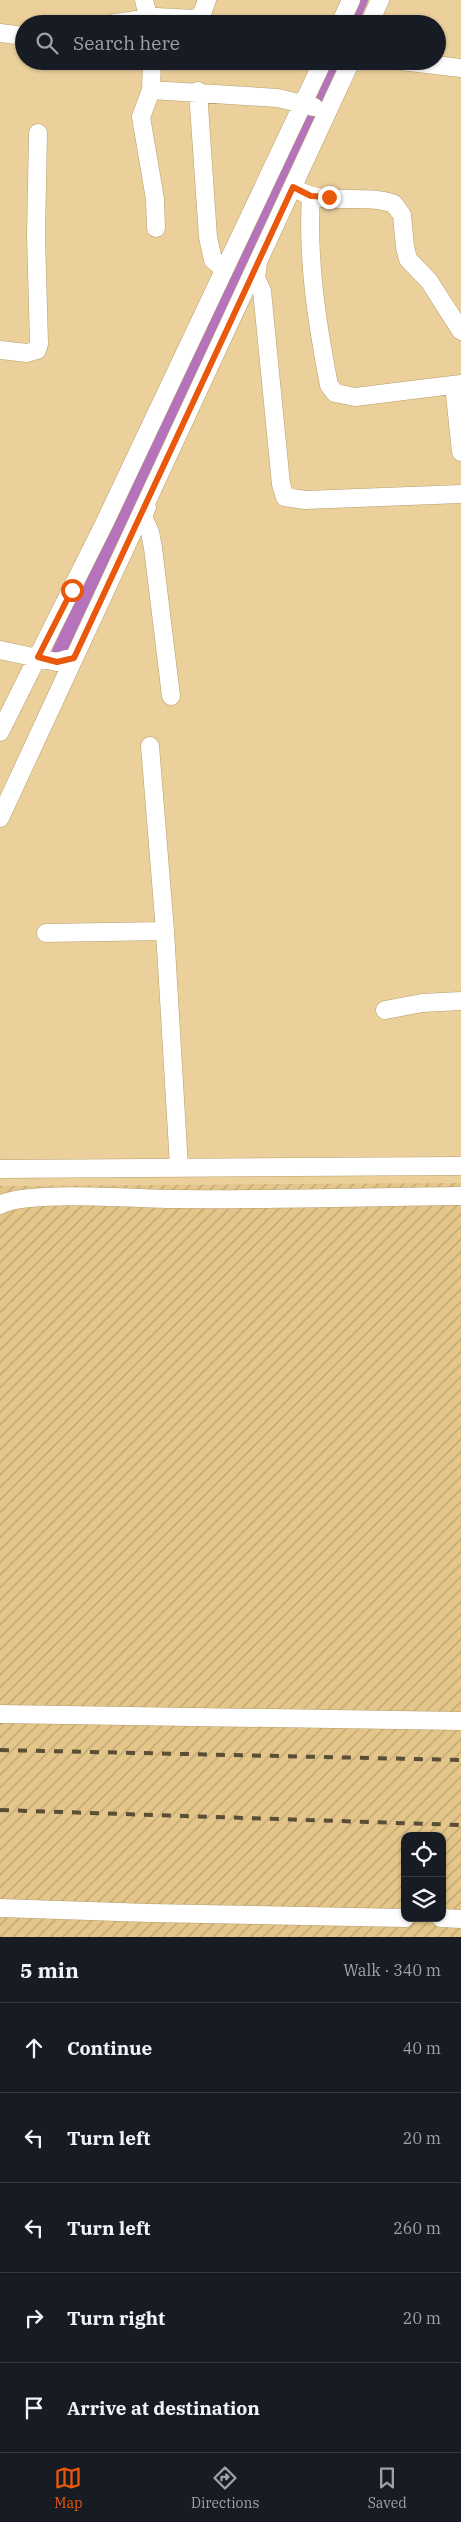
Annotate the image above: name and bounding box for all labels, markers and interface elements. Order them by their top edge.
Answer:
search box [15,15,446,70]
icon: search [33,29,61,57]
text: Search here [73,31,180,55]
route end [318,186,341,209]
route start [61,579,84,602]
map controls [401,1832,446,1922]
button: locate [401,1832,446,1877]
button: layers [401,1877,446,1922]
text: 5 min [20,1956,79,1984]
text: Walk · 340 m [343,1960,441,1980]
icon: ahead [20,2034,48,2062]
text: Continue [67,2036,152,2060]
text: 40 m [403,2038,441,2058]
icon: left [20,2124,48,2152]
text: Turn left [67,2126,150,2150]
text: 20 m [403,2128,441,2148]
icon: left [20,2214,48,2242]
text: Turn left [67,2216,150,2240]
text: 260 m [393,2218,441,2238]
icon: right [20,2304,48,2332]
text: Turn right [67,2306,165,2330]
text: 20 m [403,2308,441,2328]
icon: arrive [20,2394,48,2422]
text: Arrive at destination [67,2396,260,2420]
tab: Map [54,2464,83,2512]
tab: Directions [191,2464,259,2512]
tab: Saved [368,2464,407,2512]

